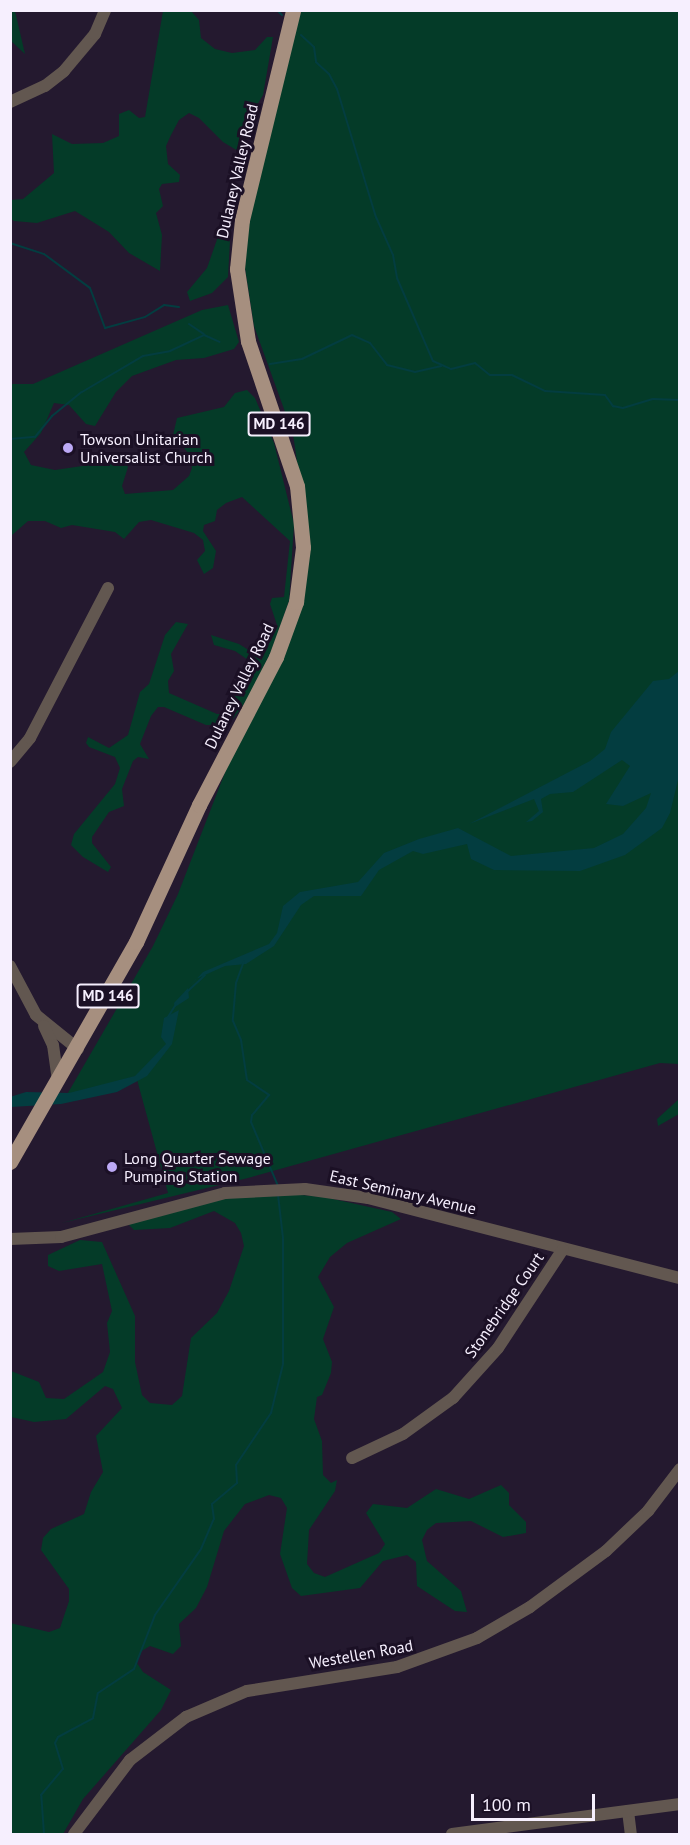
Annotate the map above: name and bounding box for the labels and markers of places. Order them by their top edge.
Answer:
place label: Towson Unitarian Universalist Church [80,429,213,467]
marker: Towson Unitarian Universalist Church [61,441,75,455]
place label: Long Quarter Sewage Pumping Station [124,1148,271,1186]
marker: Long Quarter Sewage Pumping Station [105,1160,119,1174]

